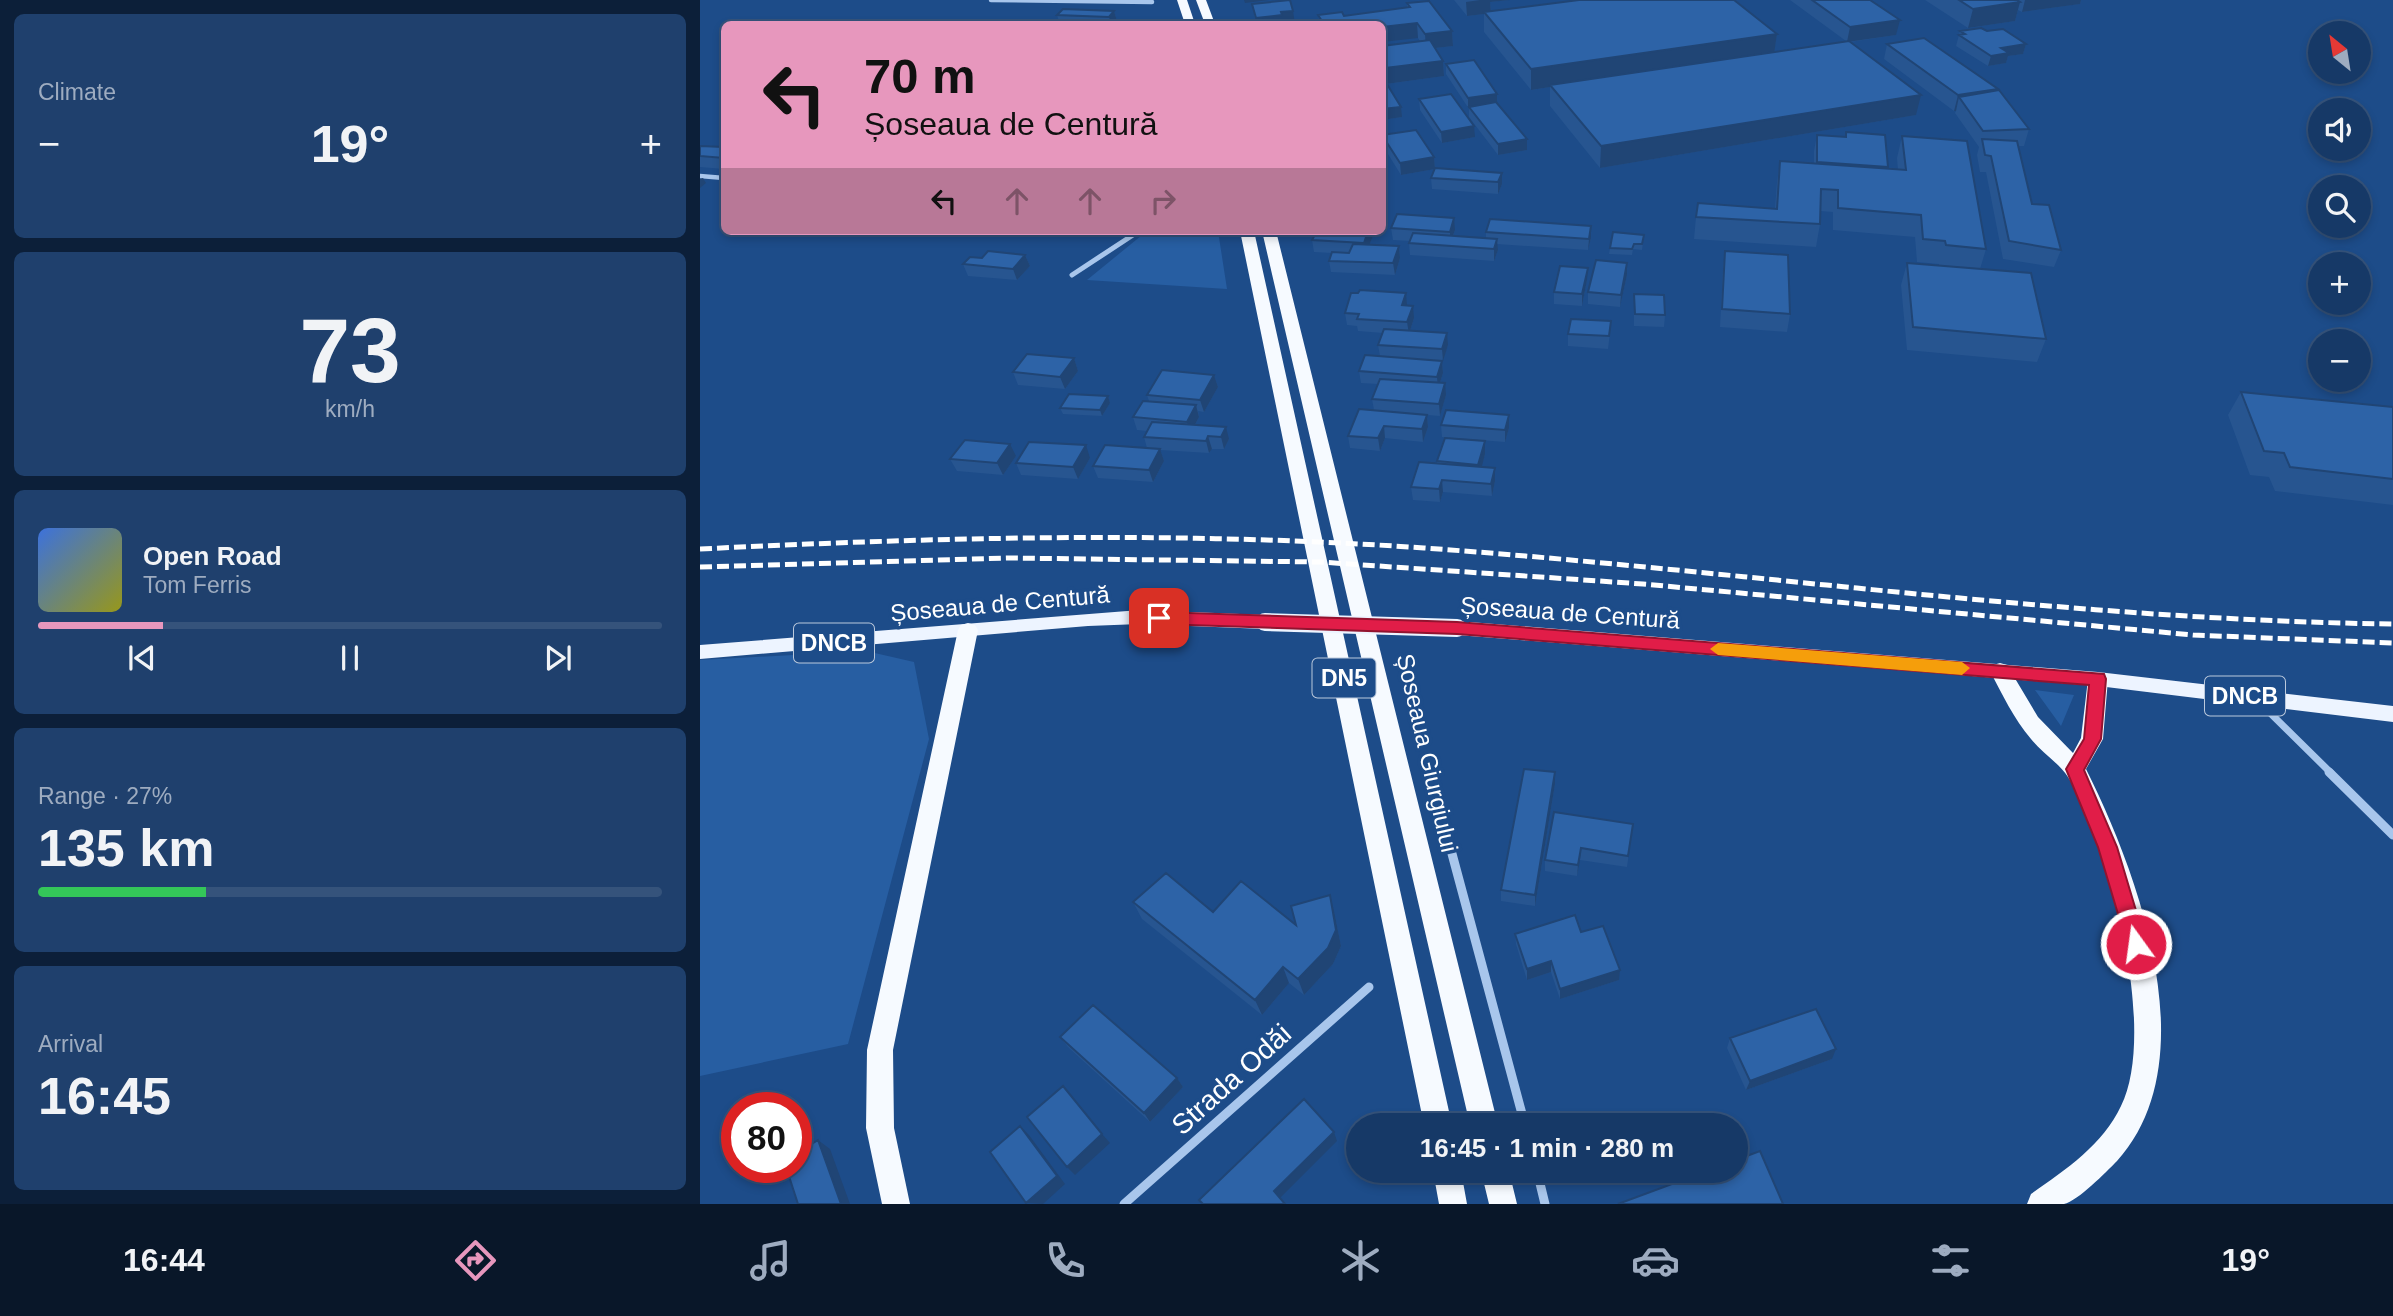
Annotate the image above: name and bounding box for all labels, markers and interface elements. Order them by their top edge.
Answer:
north arrow [2308,21,2371,84]
map controls [2308,21,2371,392]
icon: left [749,49,840,140]
text: 70 m [864,49,976,103]
text: Climate [38,79,116,105]
button: sound [2308,98,2371,161]
text: Șoseaua de Centură [864,106,1158,142]
text: 19° [311,115,389,173]
text: − [38,123,60,165]
text: + [640,123,662,165]
button: search [2308,175,2371,238]
icon: left [925,182,963,220]
icon: ahead [998,182,1036,220]
icon: ahead [1071,182,1109,220]
icon: right [1144,182,1182,220]
button: + [2308,252,2371,315]
text: 73 [299,300,401,401]
button: − [2308,329,2371,392]
text: km/h [325,396,375,422]
text: Open Road [143,541,282,571]
text: Tom Ferris [143,572,252,598]
street label: Șoseaua de Centură [889,580,1111,627]
pin [1129,588,1189,648]
street label: Șoseaua de Centură [1459,591,1681,634]
icon: arrive [1140,599,1178,637]
road number: DNCB [794,624,874,663]
icon: previous [123,639,161,677]
icon: pause [331,639,369,677]
icon: next [539,639,577,677]
street label: Șoseaua Giurgiului [1392,651,1463,855]
road number: DN5 [1312,658,1376,698]
road number: DNCB [2205,676,2285,716]
text: Range · 27% [38,783,172,809]
text: 135 km [38,819,214,877]
position arrow [2099,907,2173,981]
street label: Strada Odăi [1165,1018,1297,1141]
text: Arrival [38,1031,103,1057]
text: 16:45 [38,1067,171,1125]
speed limit sign: 80 [721,1092,812,1183]
text: 16:45 · 1 min · 280 m [1420,1133,1674,1163]
icon: directions [451,1236,500,1285]
icon: music [746,1236,795,1285]
icon: phone [1041,1236,1090,1285]
icon: climate [1336,1236,1385,1285]
icon: car [1631,1236,1680,1285]
icon: filters [1926,1236,1975,1285]
text: 16:44 [123,1242,205,1278]
text: 19° [2222,1242,2270,1278]

